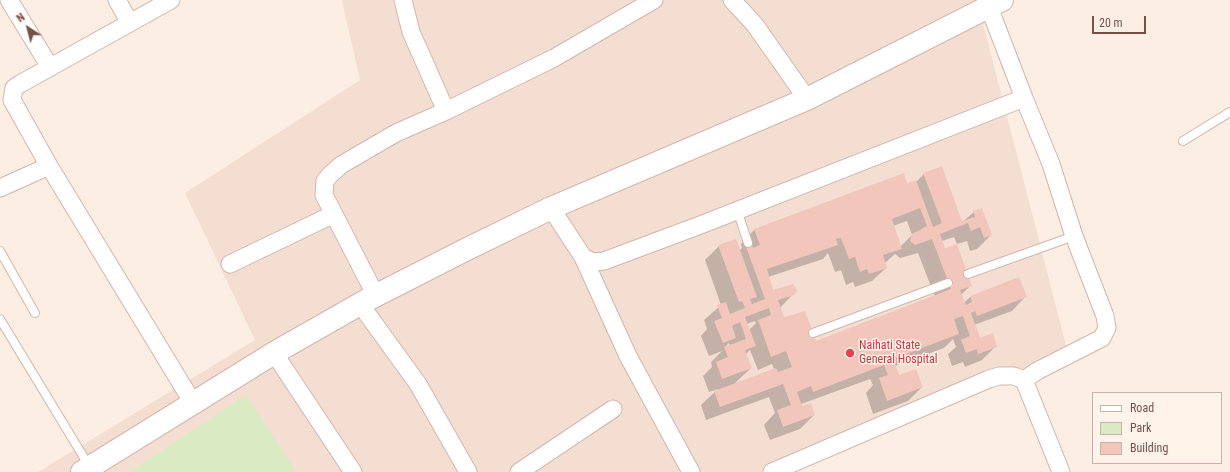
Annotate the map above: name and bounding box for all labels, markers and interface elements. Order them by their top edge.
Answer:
north arrow [8,8,48,48]
scale bar [1094,8,1148,34]
text: N [14,11,27,25]
text: 20 m [1099,16,1123,30]
place label: Naihati State General Hospital [859,339,937,367]
marker: Naihati State General Hospital [844,347,856,359]
legend [1092,392,1222,464]
text: Road [1130,401,1154,415]
text: Park [1130,421,1151,435]
text: Building [1130,441,1168,455]

